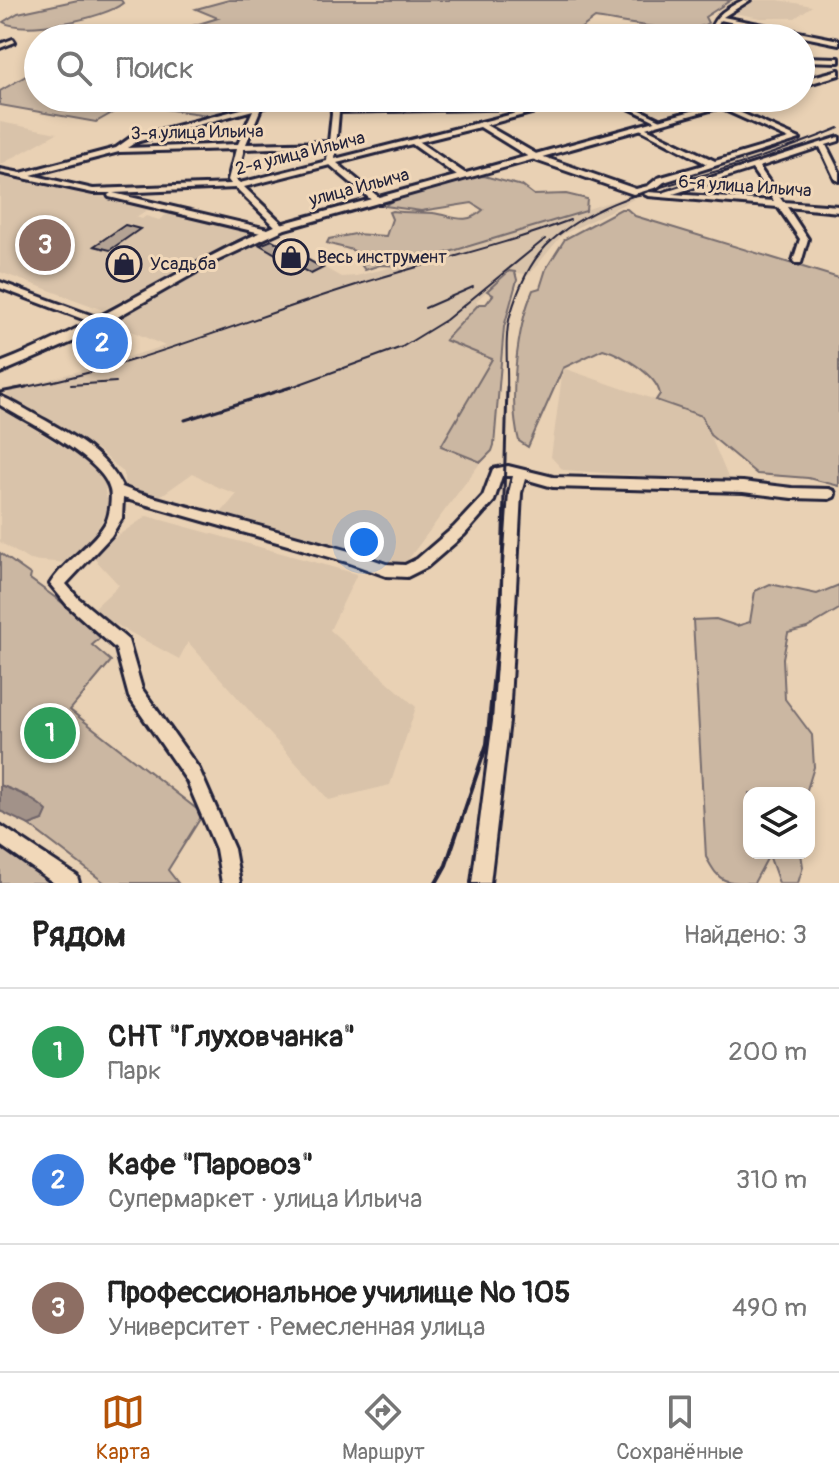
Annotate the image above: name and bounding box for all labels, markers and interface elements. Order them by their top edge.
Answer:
search box [24,24,815,112]
icon: search [52,46,96,90]
text: Поиск [116,50,194,87]
street label: 3-я улица Ильича [130,120,264,145]
street label: 2-я улица Ильича [233,126,367,181]
street label: улица Ильича [306,163,412,212]
street label: 6-я улица Ильича [678,170,812,203]
pin: 3 [19,215,71,275]
shop icon: Весь инструмент [272,238,310,276]
shop icon: Усадьба [105,245,143,283]
place label: Весь инструмент [317,246,447,269]
place label: Усадьба [150,253,216,276]
pin: 2 [76,313,128,373]
your location [344,522,384,562]
pin: 1 [24,703,76,763]
map controls [743,787,815,859]
button: layers [743,787,815,859]
text: Рядом [32,914,126,957]
text: Найдено: 3 [684,919,807,951]
text: СНТ "Глуховчанка" [108,1018,355,1055]
text: 1 [53,1036,63,1068]
text: 200 m [728,1036,807,1068]
text: Парк [108,1055,161,1087]
text: Кафе "Паровоз" [108,1146,314,1183]
text: 2 [51,1164,65,1196]
text: 310 m [736,1164,807,1196]
text: Супермаркет · улица Ильича [108,1183,422,1215]
text: Профессиональное училище № 105 [108,1274,570,1311]
text: 3 [51,1292,65,1324]
text: 490 m [732,1292,807,1324]
text: Университет · Ремесленная улица [108,1311,485,1343]
tab: Карта [96,1390,150,1466]
tab: Маршрут [342,1390,425,1466]
tab: Сохранённые [616,1390,743,1466]

